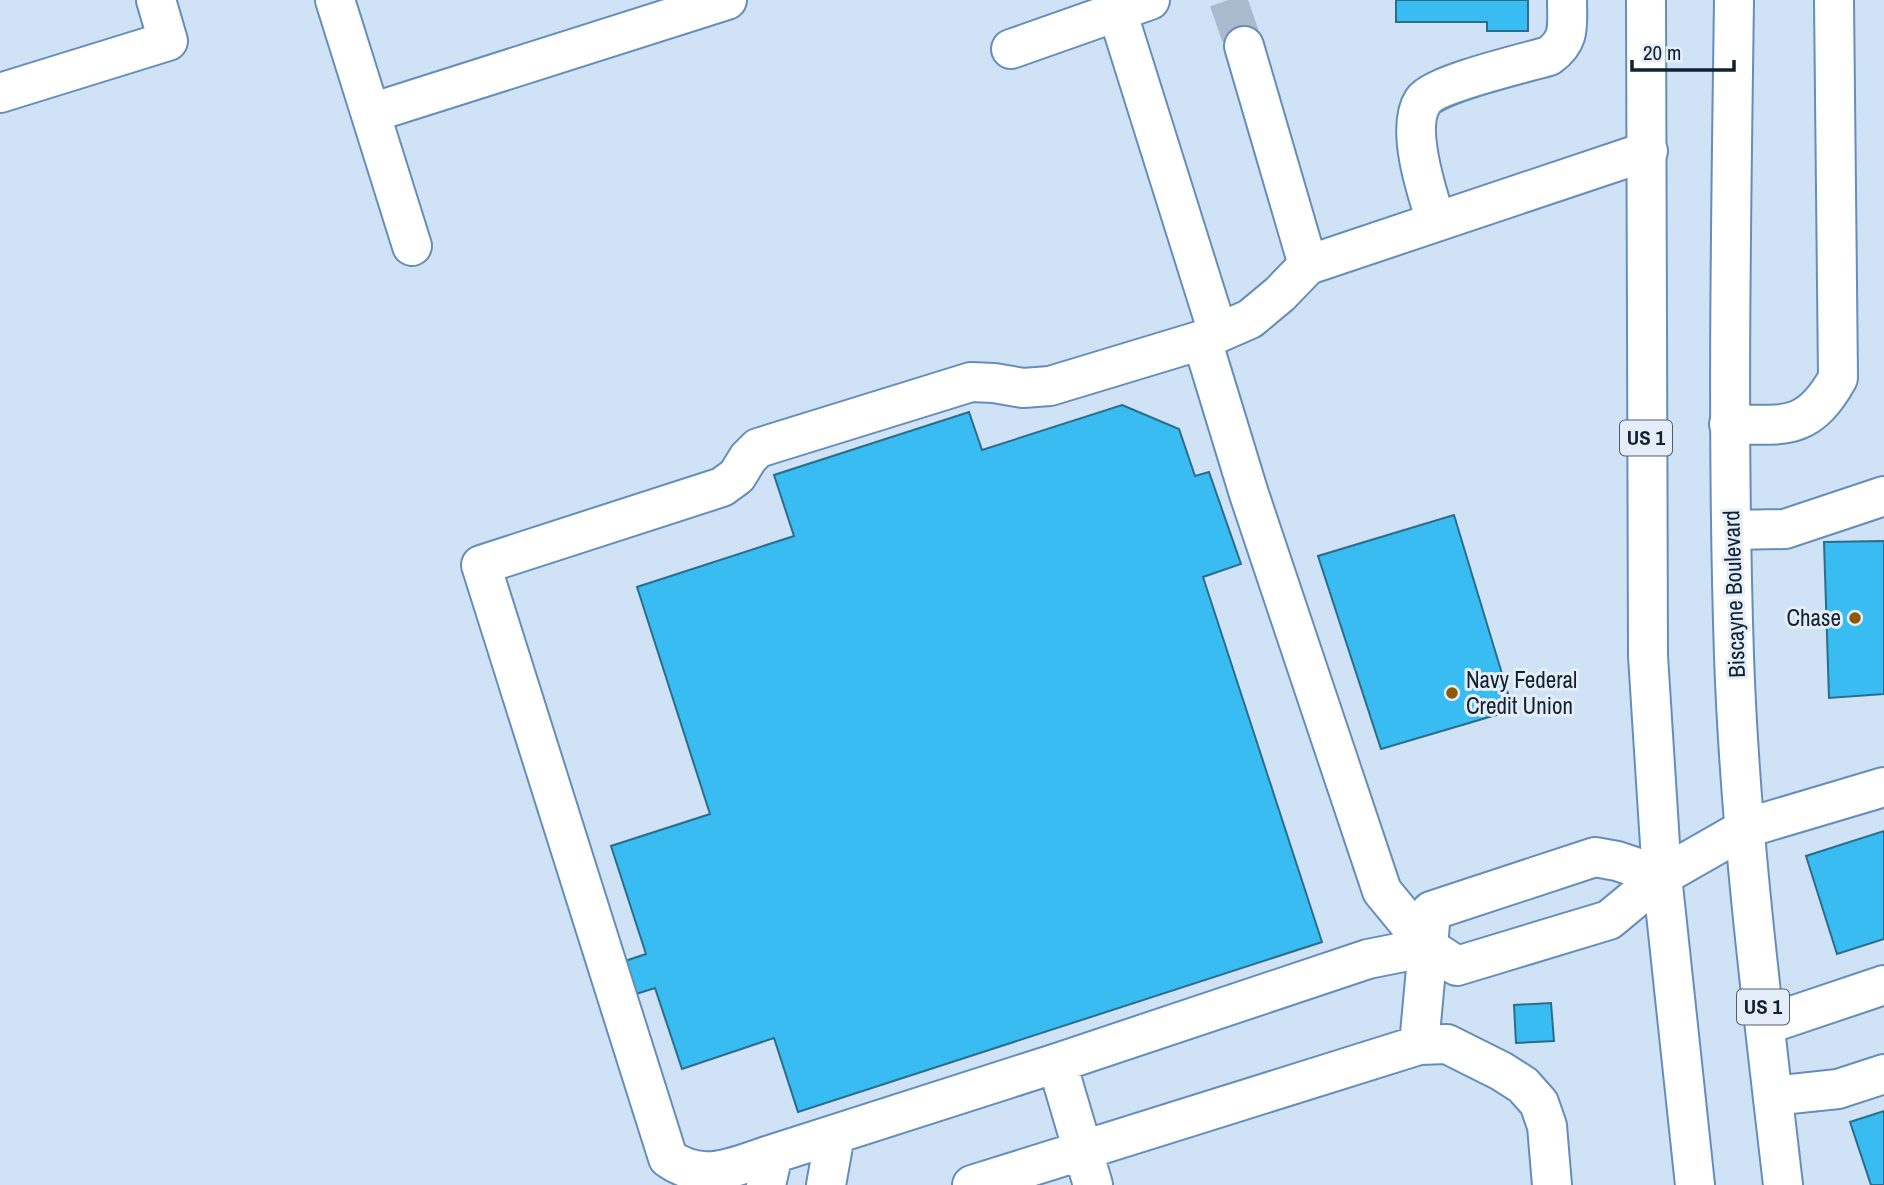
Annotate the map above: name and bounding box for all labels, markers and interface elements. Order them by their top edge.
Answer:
scale bar [1632,28,1734,72]
text: 20 m [1643,38,1681,67]
road number: US 1 [1620,420,1672,456]
street label: Biscayne Boulevard [1715,510,1752,678]
place label: Chase [1786,602,1841,633]
marker: Chase [1847,610,1863,626]
place label: Navy Federal Credit Union [1466,664,1577,721]
marker: Navy Federal Credit Union [1444,685,1460,701]
road number: US 1 [1737,990,1789,1024]

